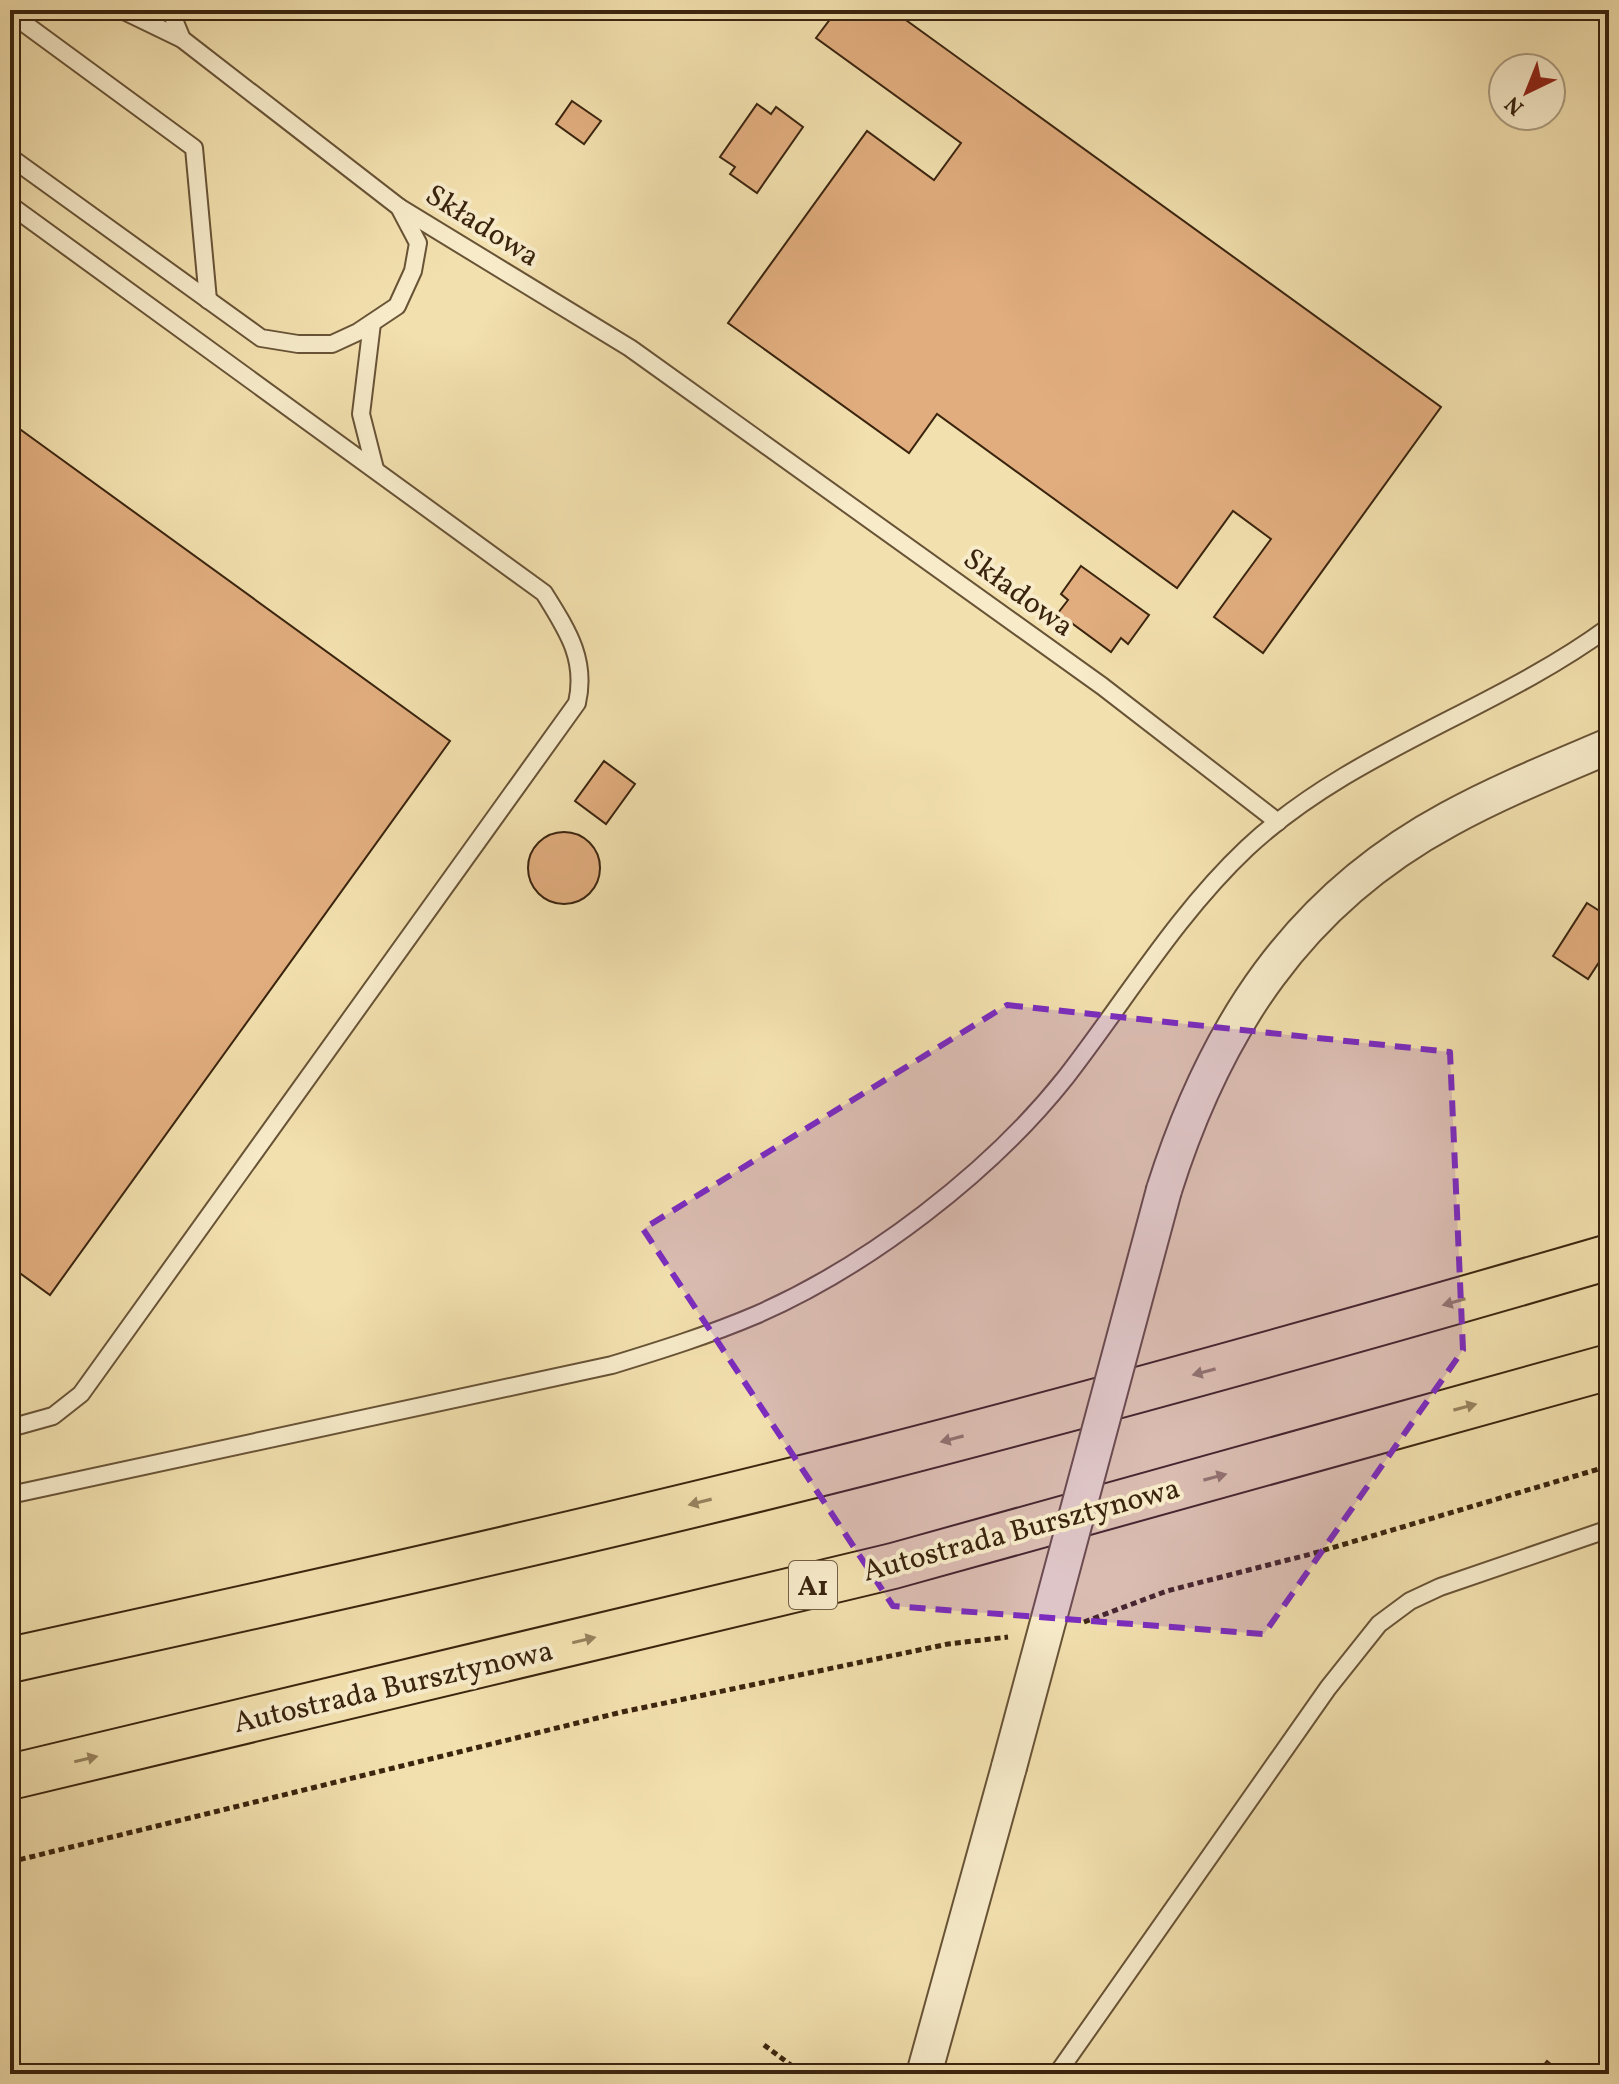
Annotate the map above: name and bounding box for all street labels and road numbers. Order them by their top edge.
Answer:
street label: Składowa [417,175,547,278]
street label: Składowa [954,539,1082,648]
street label: Autostrada Bursztynowa [858,1468,1185,1594]
road number: A1 [789,1561,837,1609]
street label: Autostrada Bursztynowa [229,1631,557,1745]

